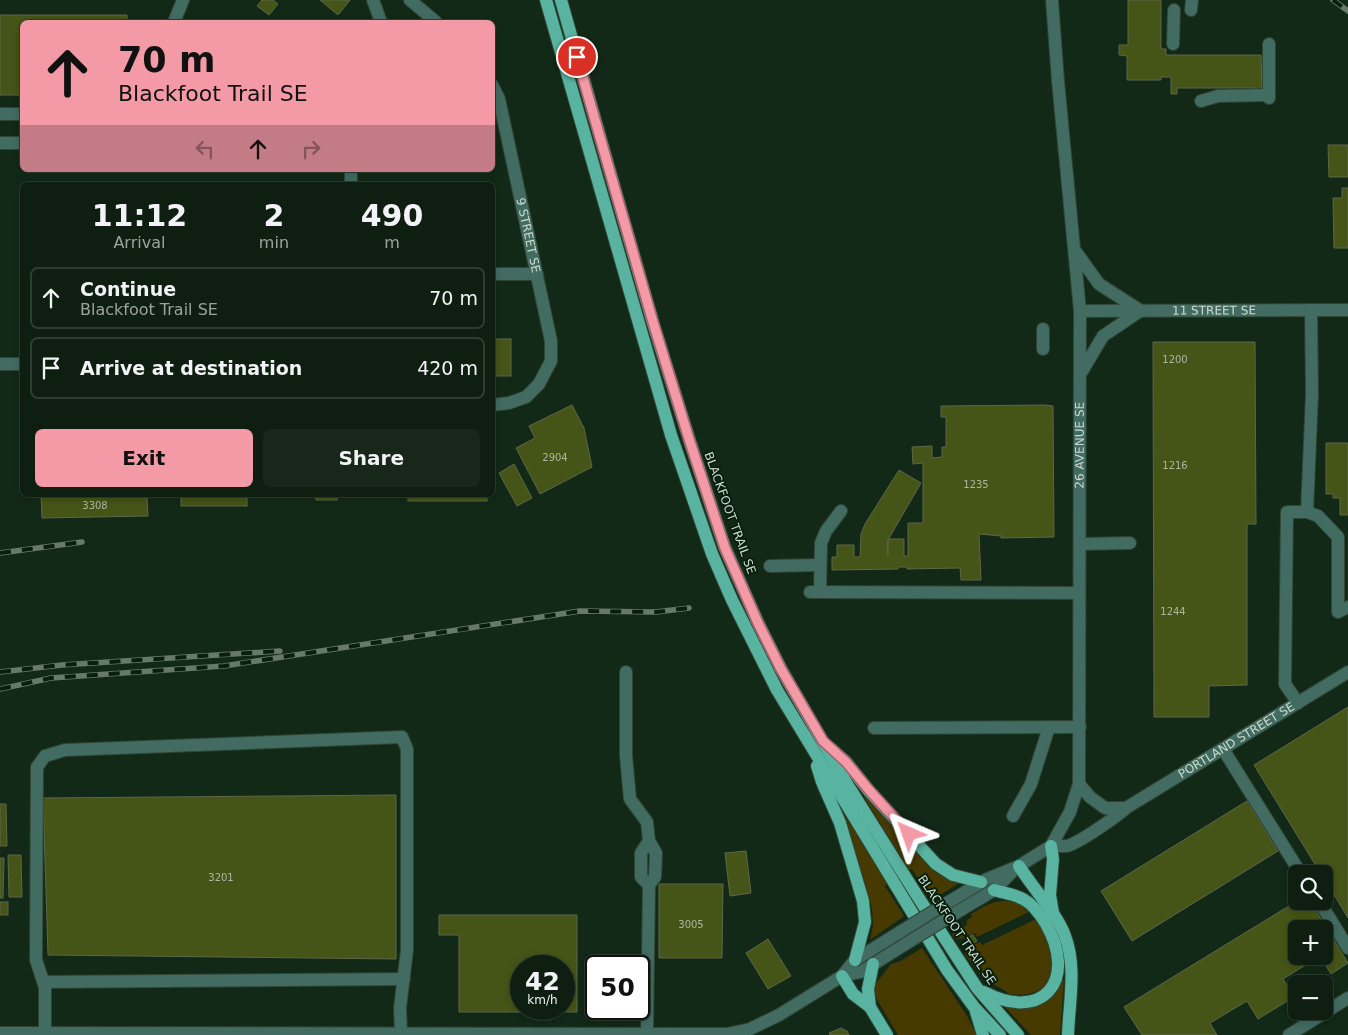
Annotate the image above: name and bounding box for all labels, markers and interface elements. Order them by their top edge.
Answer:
pin [556,36,598,78]
icon: ahead [35,40,100,105]
text: 70 m [118,40,215,80]
icon: arrive [563,43,591,71]
text: Blackfoot Trail SE [118,81,308,106]
icon: left [191,135,219,163]
icon: ahead [244,135,272,163]
icon: right [297,135,325,163]
street label: 9 STREET SE [513,196,543,274]
text: 11:12 [92,198,187,233]
text: 2 [263,198,284,233]
text: 490 [361,198,423,233]
text: Arrival [113,233,165,252]
text: min [259,233,289,252]
text: m [384,233,400,252]
text: Continue [80,278,176,300]
icon: ahead [37,284,65,312]
text: 70 m [429,287,478,309]
text: Blackfoot Trail SE [80,300,218,319]
street label: 11 STREET SE [1172,303,1256,318]
icon: arrive [37,354,65,382]
house number: 1200 [1162,354,1188,365]
text: Arrive at destination [80,357,302,379]
text: 420 m [417,357,478,379]
street label: 26 AVENUE SE [1073,402,1087,489]
button: Exit [35,429,253,487]
button: Share [263,429,480,487]
street label: BLACKFOOT TRAIL SE [701,450,759,576]
house number: 2904 [542,452,568,463]
house number: 1216 [1162,460,1188,471]
house number: 1235 [963,479,989,490]
house number: 3308 [82,500,108,511]
house number: 1244 [1160,606,1186,617]
street label: PORTLAND STREET SE [1176,699,1297,781]
position arrow [882,807,934,859]
map controls [1288,865,1333,1020]
button: search [1288,865,1333,910]
house number: 3201 [208,872,234,883]
street label: BLACKFOOT TRAIL SE [915,873,999,987]
house number: 3005 [678,919,704,930]
button: + [1288,920,1333,965]
speed limit sign: 50 [585,955,650,1020]
text: 42 [525,967,560,996]
button: − [1288,975,1333,1020]
text: km/h [527,993,558,1007]

